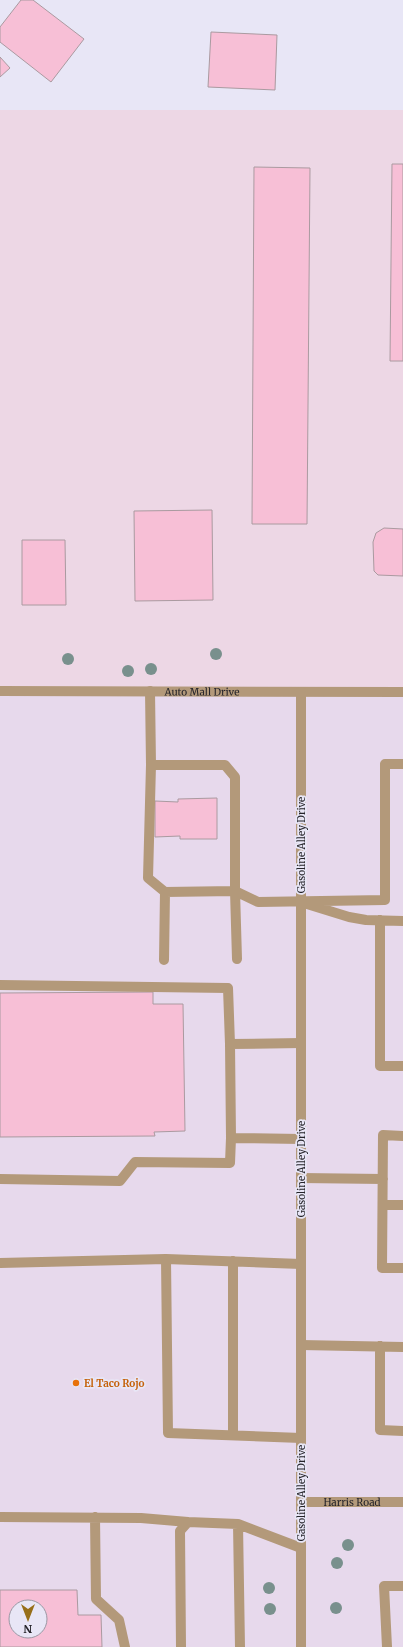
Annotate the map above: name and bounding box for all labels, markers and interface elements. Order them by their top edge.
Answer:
street label: Auto Mall Drive [164,685,239,699]
street label: Gasoline Alley Drive [295,797,308,893]
street label: Gasoline Alley Drive [295,1121,308,1217]
place label: El Taco Rojo [84,1377,144,1390]
marker: El Taco Rojo [71,1378,81,1388]
street label: Gasoline Alley Drive [295,1445,308,1541]
street label: Harris Road [323,1496,381,1509]
north arrow [8,1599,48,1639]
text: N [23,1622,32,1636]

